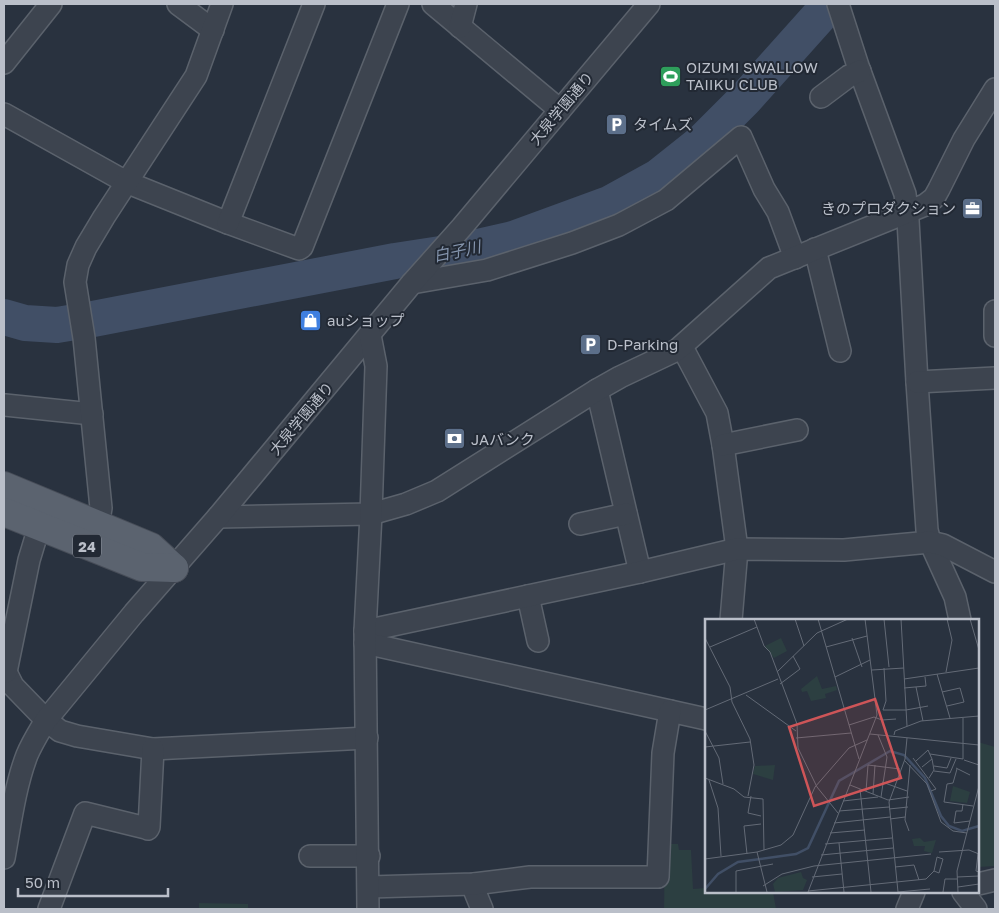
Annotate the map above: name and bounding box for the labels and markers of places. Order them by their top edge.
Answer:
place label: OIZUMI SWALLOW TAIIKU CLUB [686,58,818,93]
sports icon: OIZUMI SWALLOW TAIIKU CLUB [658,64,682,88]
parking icon: タイムズ [605,112,629,136]
place label: タイムズ [633,115,693,133]
office icon: きのプロダクション [960,196,984,220]
place label: きのプロダクション [821,199,956,217]
shop icon: auショップ [299,308,323,332]
place label: auショップ [327,311,405,329]
parking icon: D-Parking [579,332,603,356]
place label: D-Parking [607,335,678,353]
bank icon: JAバンク [443,427,467,451]
place label: JAバンク [471,430,535,448]

